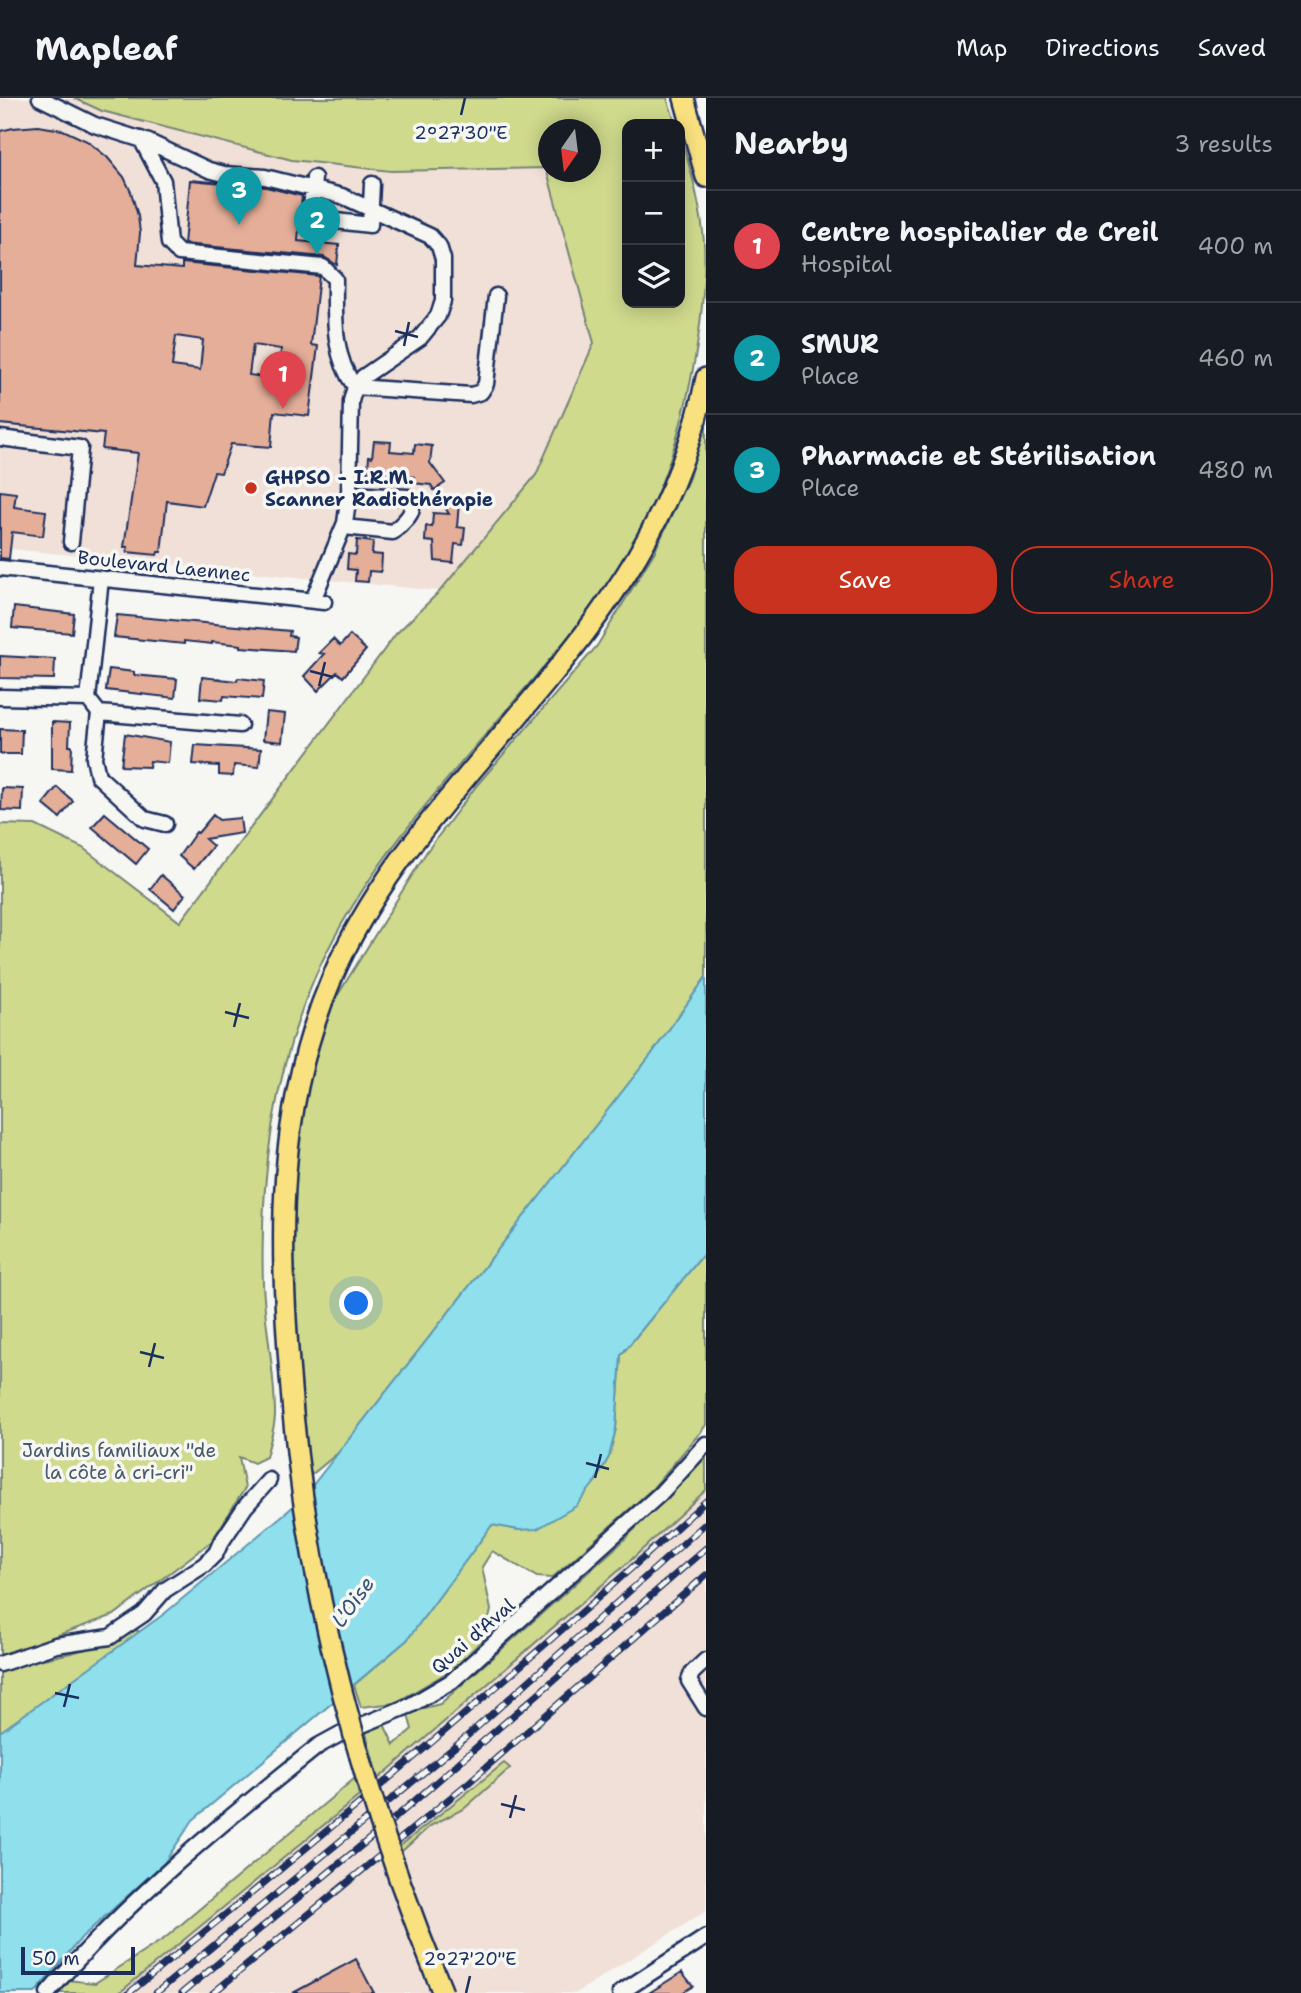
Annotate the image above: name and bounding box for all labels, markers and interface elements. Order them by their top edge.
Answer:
text: Mapleaf [35,26,178,71]
text: Map [956,32,1007,64]
text: Directions [1045,32,1160,64]
text: Saved [1198,32,1266,64]
north arrow [538,119,601,182]
map controls [622,119,685,308]
button: + [622,119,685,182]
text: 2°27'30"E [414,121,508,145]
text: Nearby [734,123,849,164]
text: 3 results [1174,129,1273,159]
pin: 3 [216,167,262,225]
button: − [622,182,685,245]
pin: 2 [294,197,340,255]
text: Centre hospitalier de Creil [801,214,1158,249]
text: 1 [752,231,762,261]
text: 400 m [1197,231,1273,261]
button: layers [622,245,685,308]
text: Hospital [801,249,892,279]
text: SMUR [801,326,879,361]
text: 2 [749,343,765,373]
text: 460 m [1198,343,1273,373]
pin: 1 [260,351,306,409]
text: Place [801,361,860,391]
text: Pharmacie et Stérilisation [801,438,1156,473]
text: 3 [749,455,765,485]
text: 480 m [1198,455,1273,485]
place label: GHPSO - I.R.M. Scanner Radiothérapie [265,465,493,512]
text: Place [801,473,860,503]
marker: GHPSO - I.R.M. Scanner Radiothérapie [243,480,259,496]
street label: Boulevard Laennec [76,544,252,588]
button: Save [734,546,997,614]
button: Share [1011,546,1273,614]
your location [339,1286,373,1320]
park label: Jardins familiaux "de la côte à cri-cri" [22,1438,216,1485]
water label: L'Oise [325,1571,381,1633]
street label: Quai d'Aval [426,1592,520,1679]
scale bar [21,1944,135,1976]
text: 50 m [32,1946,80,1971]
text: 2°27'20"E [423,1947,517,1971]

